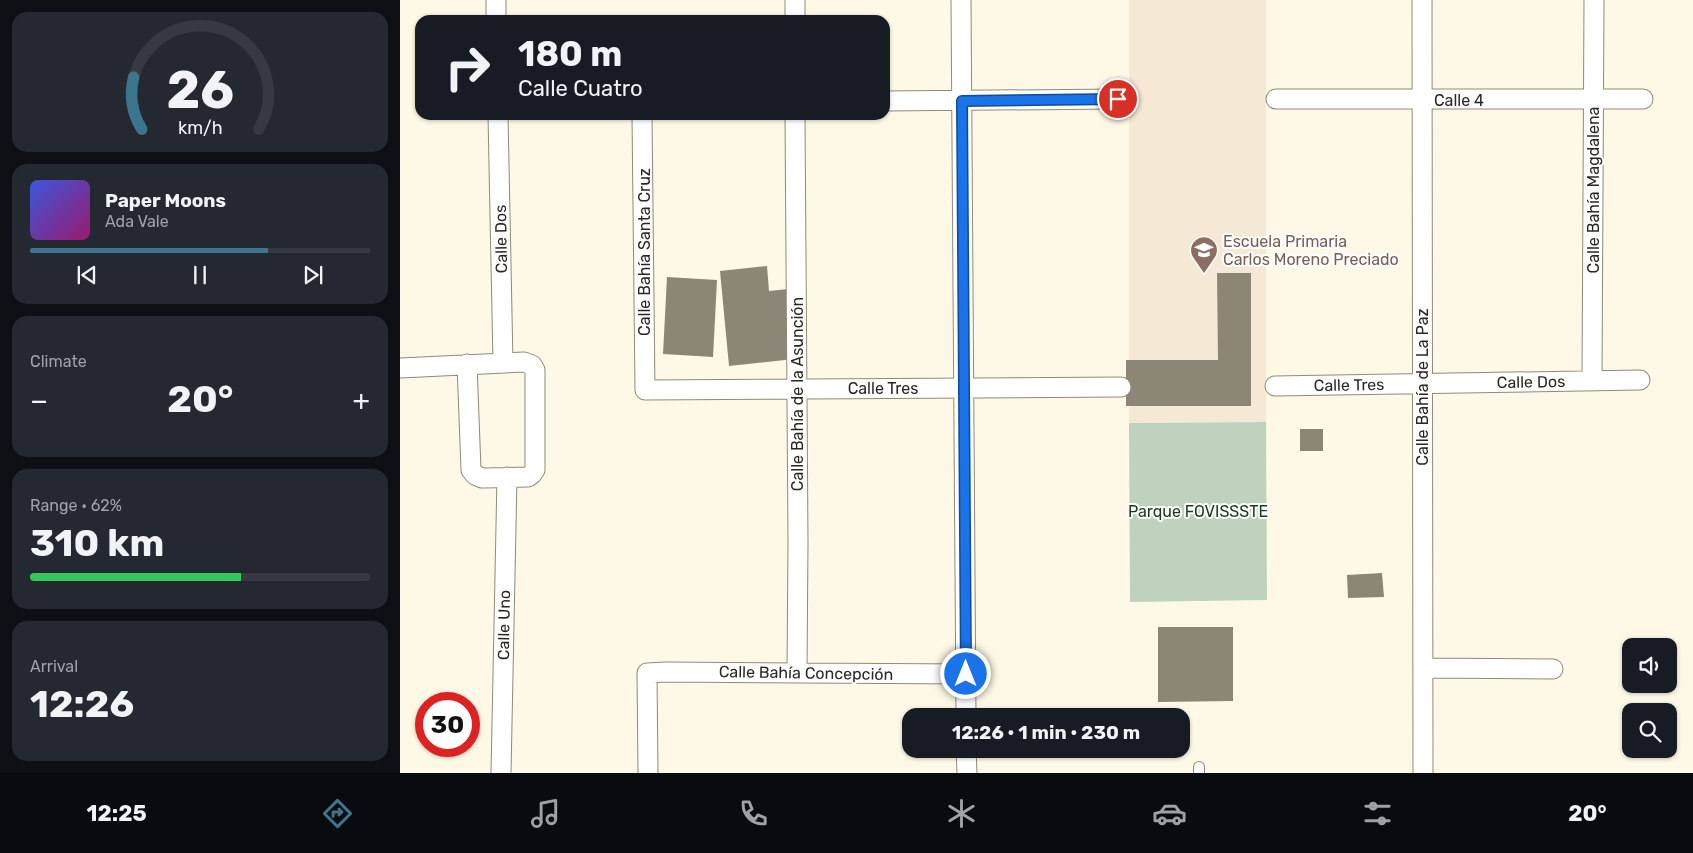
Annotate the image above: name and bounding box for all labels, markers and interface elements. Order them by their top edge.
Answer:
text: 180 m [518,33,622,75]
icon: right [435,35,500,100]
text: 26 [166,59,234,121]
text: Calle Cuatro [518,75,643,102]
pin [1097,78,1139,120]
icon: arrive [1104,85,1132,113]
street label: Calle 4 [1434,91,1484,110]
street label: Calle Bahía Magdalena [1584,107,1603,273]
text: km/h [178,117,222,138]
street label: Calle Bahía Santa Cruz [635,168,654,336]
text: Paper Moons [105,189,226,212]
street label: Calle Dos [491,205,511,273]
text: Ada Vale [105,212,169,231]
place label: Escuela Primaria Carlos Moreno Preciado [1223,232,1399,269]
school or university icon: Escuela Primaria Carlos Moreno Preciado [1189,235,1219,274]
icon: previous [73,261,101,289]
icon: pause [186,261,214,289]
icon: next [299,261,327,289]
street label: Calle Bahía de la Asunción [788,297,807,491]
street label: Calle Bahía de La Paz [1413,308,1432,466]
text: Climate [30,352,87,371]
street label: Calle Dos [1497,372,1565,392]
street label: Calle Tres [1313,375,1385,395]
text: 20° [167,376,233,422]
street label: Calle Tres [848,379,918,398]
text: − [30,384,48,417]
text: + [353,384,370,417]
text: Range · 62% [30,496,122,515]
park label: Parque FOVISSSTE [1128,502,1268,521]
text: 310 km [30,520,164,566]
street label: Calle Uno [494,590,514,660]
map controls [1622,638,1677,758]
button: sound [1622,638,1677,693]
position arrow [939,647,991,699]
text: Arrival [30,657,78,676]
street label: Calle Bahía Concepción [719,662,893,684]
text: 12:26 [30,681,134,727]
speed limit sign: 30 [415,692,480,757]
button: search [1622,703,1677,758]
text: 12:26 · 1 min · 230 m [952,721,1140,744]
icon: directions [320,796,355,831]
icon: music [528,796,563,831]
icon: phone [736,796,771,831]
icon: climate [944,796,979,831]
icon: car [1152,796,1187,831]
icon: filters [1360,796,1395,831]
text: 12:25 [87,800,147,827]
text: 20° [1568,800,1606,827]

